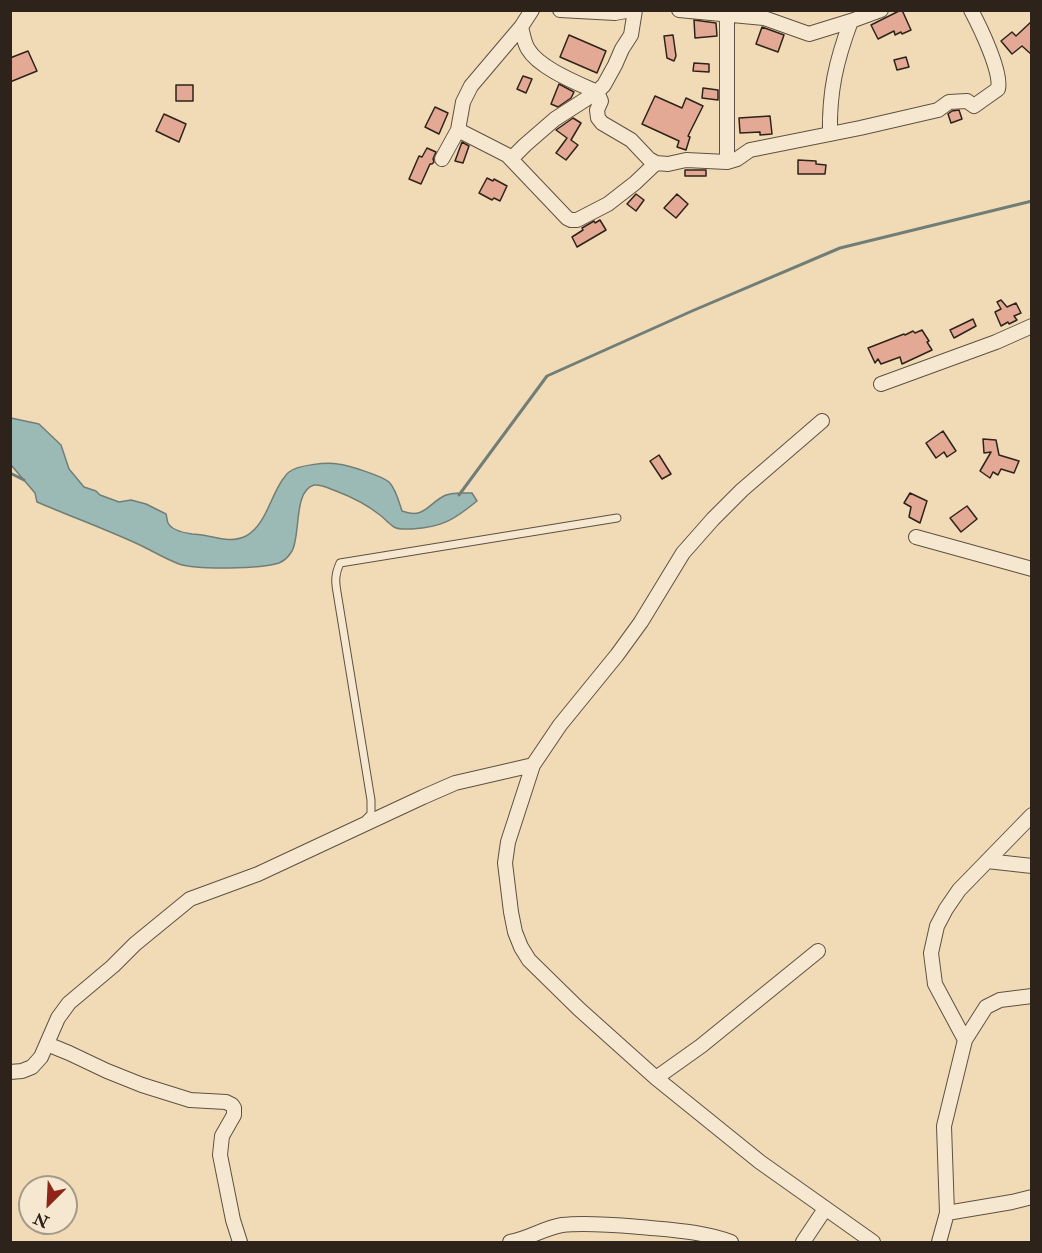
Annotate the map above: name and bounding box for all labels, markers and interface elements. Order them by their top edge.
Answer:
north arrow [18,1175,78,1235]
text: N [31,1208,52,1232]

